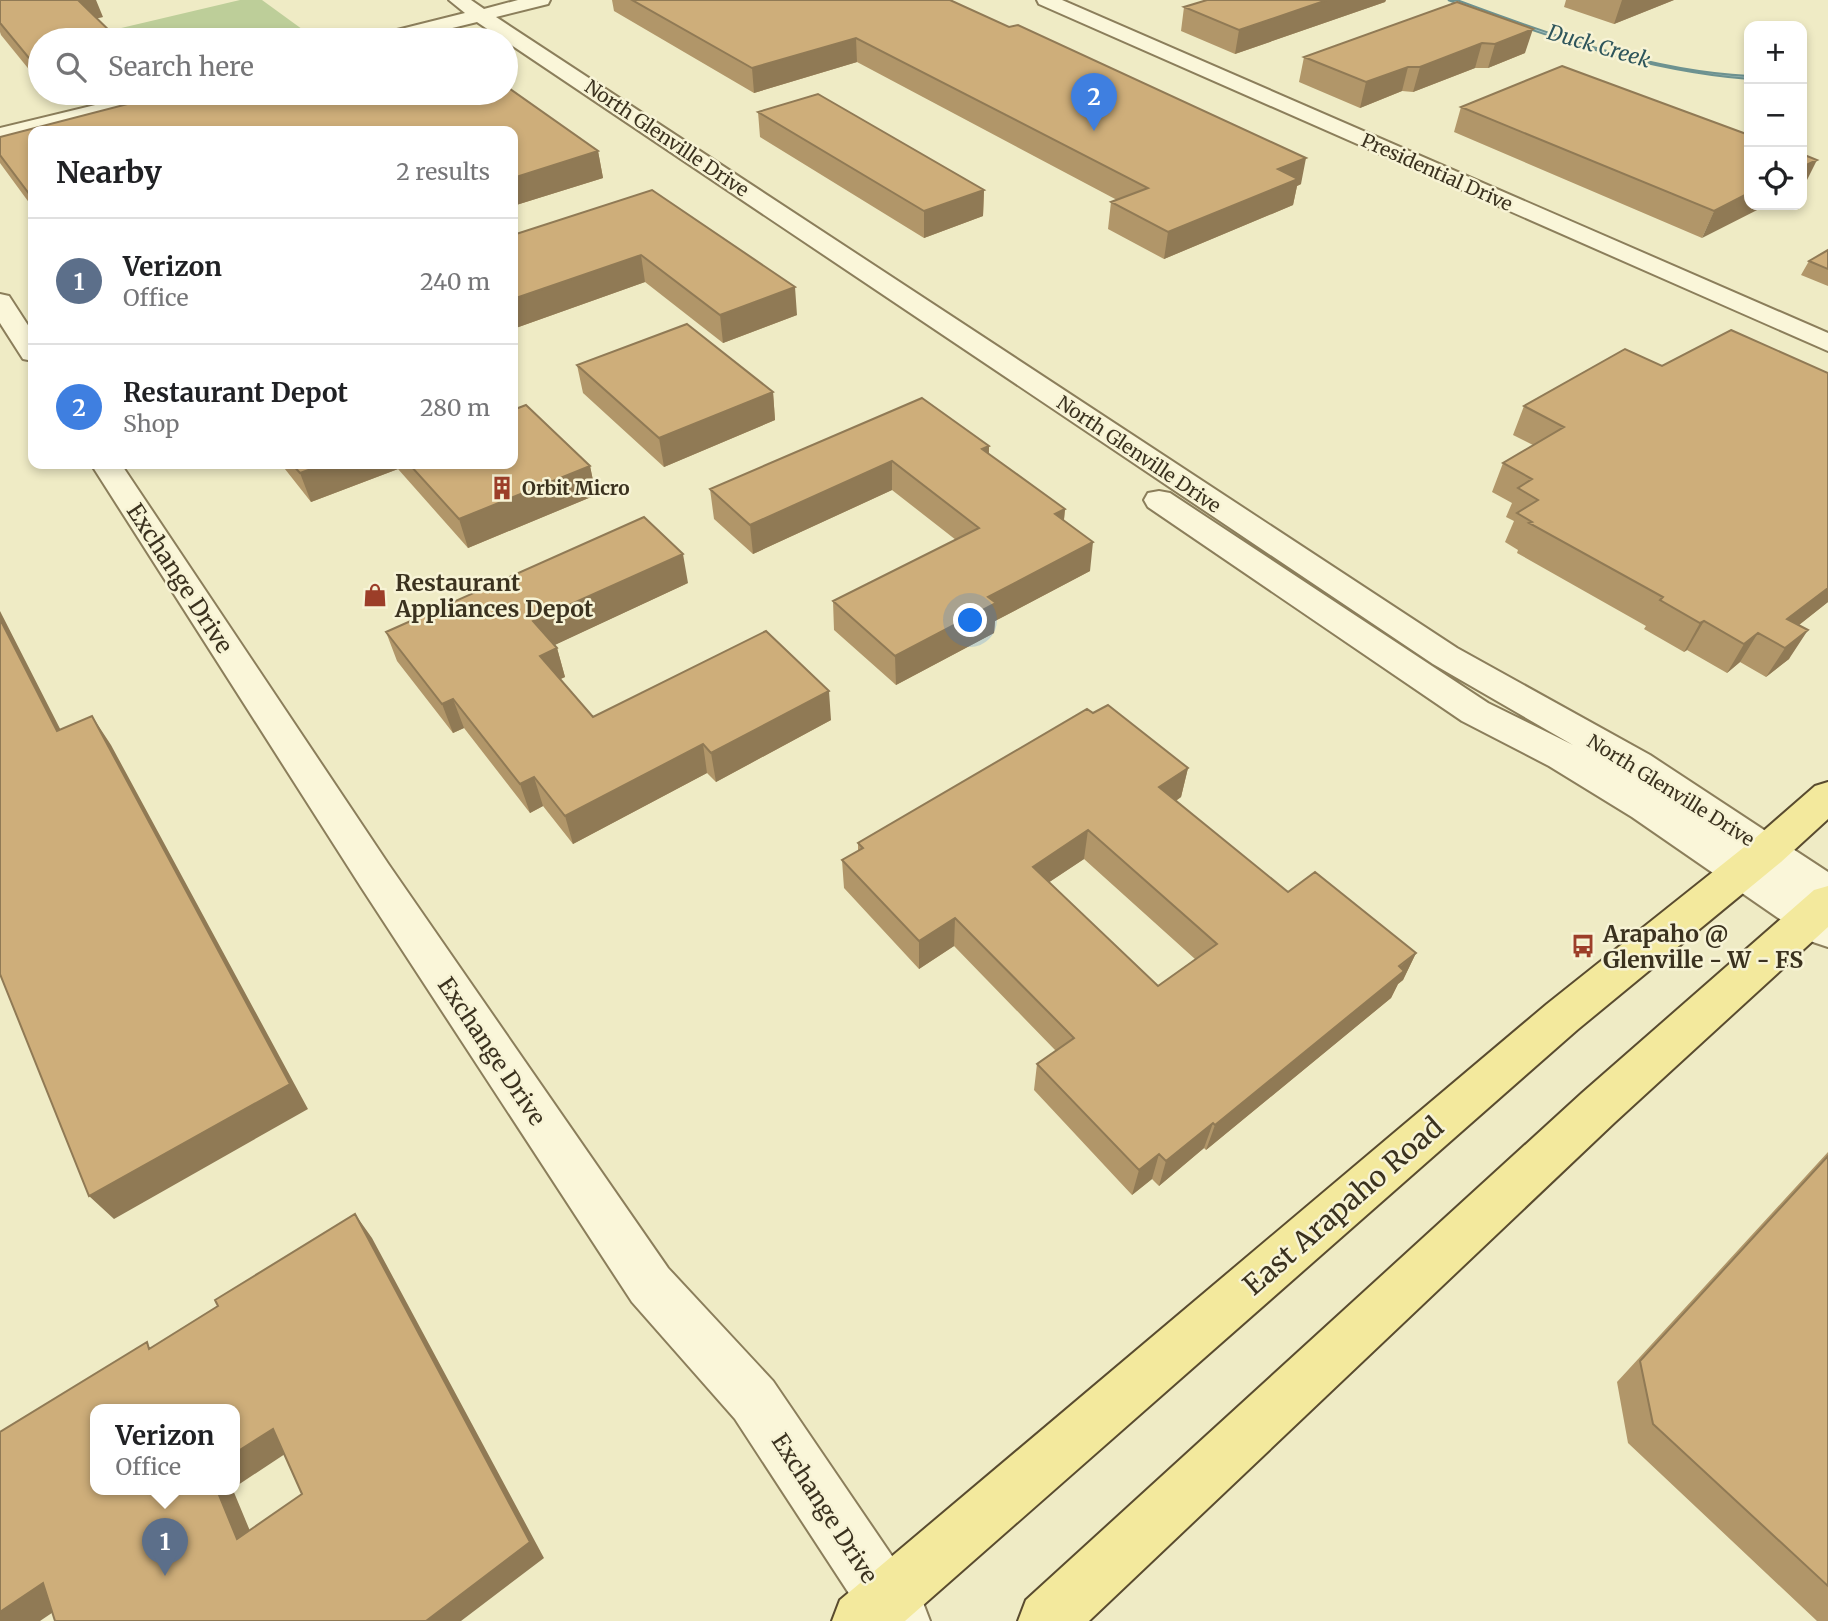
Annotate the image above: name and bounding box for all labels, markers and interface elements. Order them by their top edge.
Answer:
water label: Duck Creek [1543,18,1654,74]
map controls [1744,21,1807,210]
button: + [1744,21,1807,84]
search box [28,28,518,105]
icon: search [52,48,90,86]
text: Search here [108,50,254,83]
pin: 2 [1071,73,1117,131]
street label: North Glenville Drive [580,74,754,202]
button: − [1744,84,1807,147]
street label: Presidential Drive [1358,128,1516,216]
button: locate [1744,147,1807,210]
text: Nearby [56,153,162,191]
text: 2 results [396,157,490,186]
text: Verizon [123,250,222,283]
text: 1 [74,267,84,296]
text: 240 m [420,267,490,296]
text: Office [123,283,188,312]
text: Restaurant Depot [123,376,348,409]
street label: North Glenville Drive [1052,390,1226,518]
text: 2 [72,393,86,422]
text: 280 m [420,393,490,422]
text: Shop [123,409,179,438]
building icon: Orbit Micro [488,474,516,502]
place label: Orbit Micro [522,476,630,500]
street label: Exchange Drive [121,498,239,658]
place label: Restaurant Appliances Depot [394,568,593,623]
shop icon: Restaurant Appliances Depot [361,581,389,609]
your location [953,603,987,637]
street label: North Glenville Drive [1583,729,1759,851]
place label: Arapaho @ Glenville - W - FS [1602,919,1803,974]
bus stop icon: Arapaho @ Glenville - W - FS [1569,932,1597,960]
street label: Exchange Drive [432,971,552,1131]
street label: East Arapaho Road [1235,1109,1451,1303]
popup [90,1404,240,1495]
text: Verizon [116,1419,214,1452]
street label: Exchange Drive [766,1428,884,1588]
text: Office [116,1452,181,1481]
pin: 1 [142,1518,188,1576]

